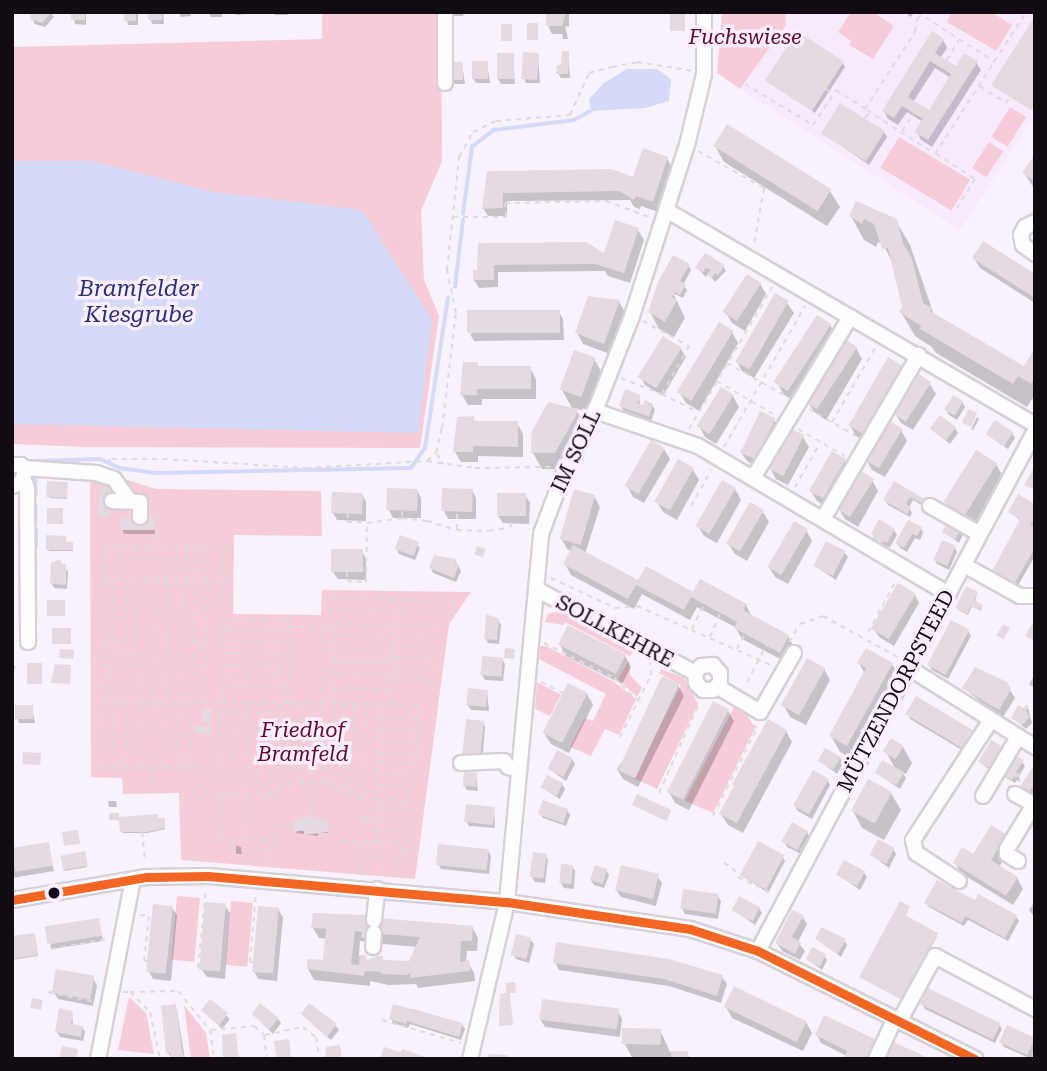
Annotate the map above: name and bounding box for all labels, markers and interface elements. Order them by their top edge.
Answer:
park label: Fuchswiese [688,24,802,50]
water label: Bramfelder Kiesgrube [79,275,199,329]
street label: IM SOLL [546,405,606,497]
street label: MÜTZENDORPSTEED [832,586,960,796]
street label: SOLLKEHRE [552,589,678,673]
park label: Friedhof Bramfeld [258,717,348,767]
unlabelled marker [47,886,61,900]

